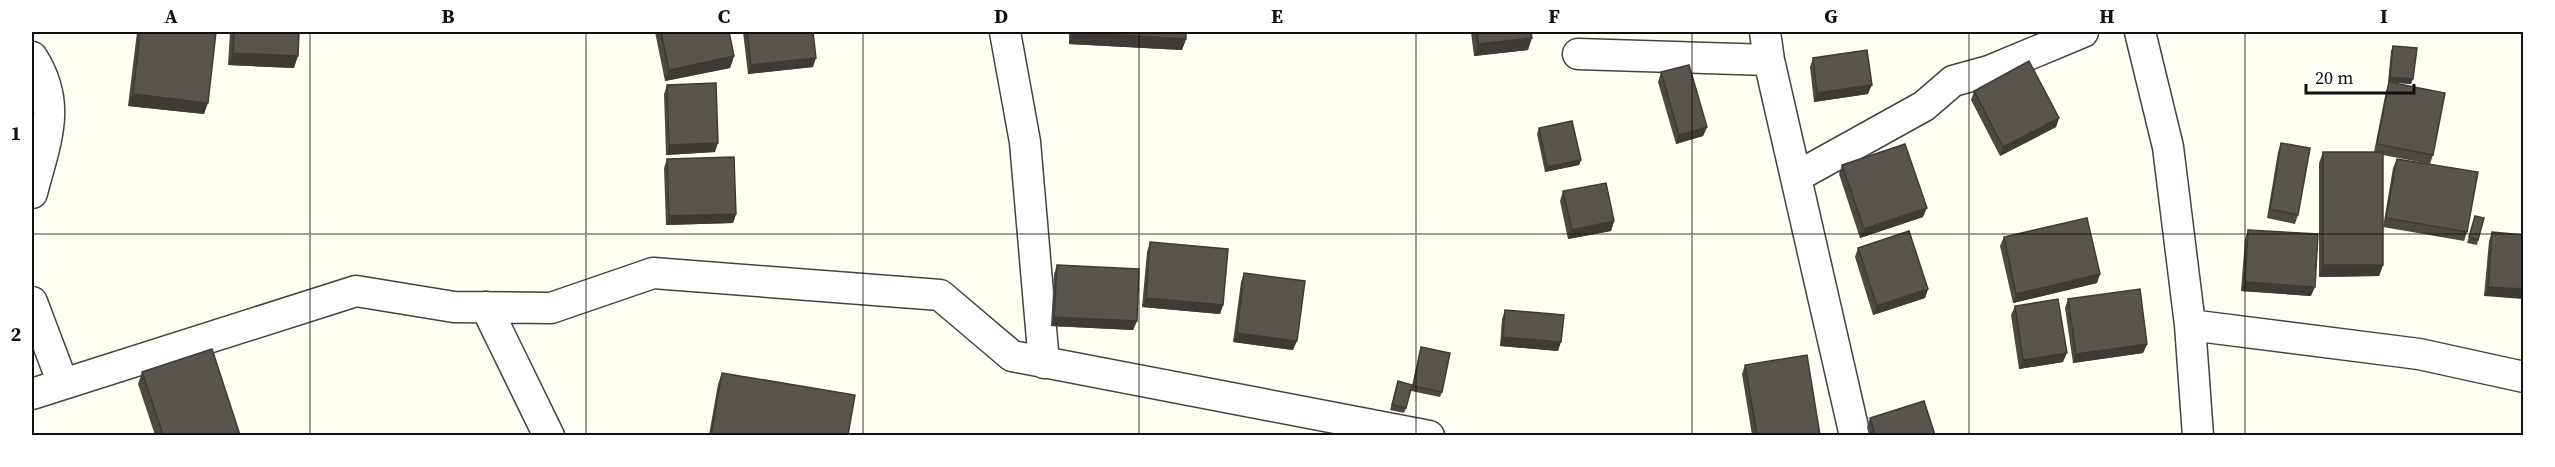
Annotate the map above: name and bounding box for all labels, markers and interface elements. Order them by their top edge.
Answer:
text: A [164,2,178,30]
text: B [441,2,455,30]
text: C [718,2,730,30]
text: D [994,2,1008,30]
text: E [1271,2,1283,30]
text: F [1548,2,1560,30]
text: G [1824,2,1838,30]
text: H [2099,2,2115,30]
text: I [2380,2,2388,30]
scale bar [2306,57,2414,95]
text: 20 m [2315,65,2353,90]
text: 1 [11,119,21,147]
text: 2 [11,320,22,348]

